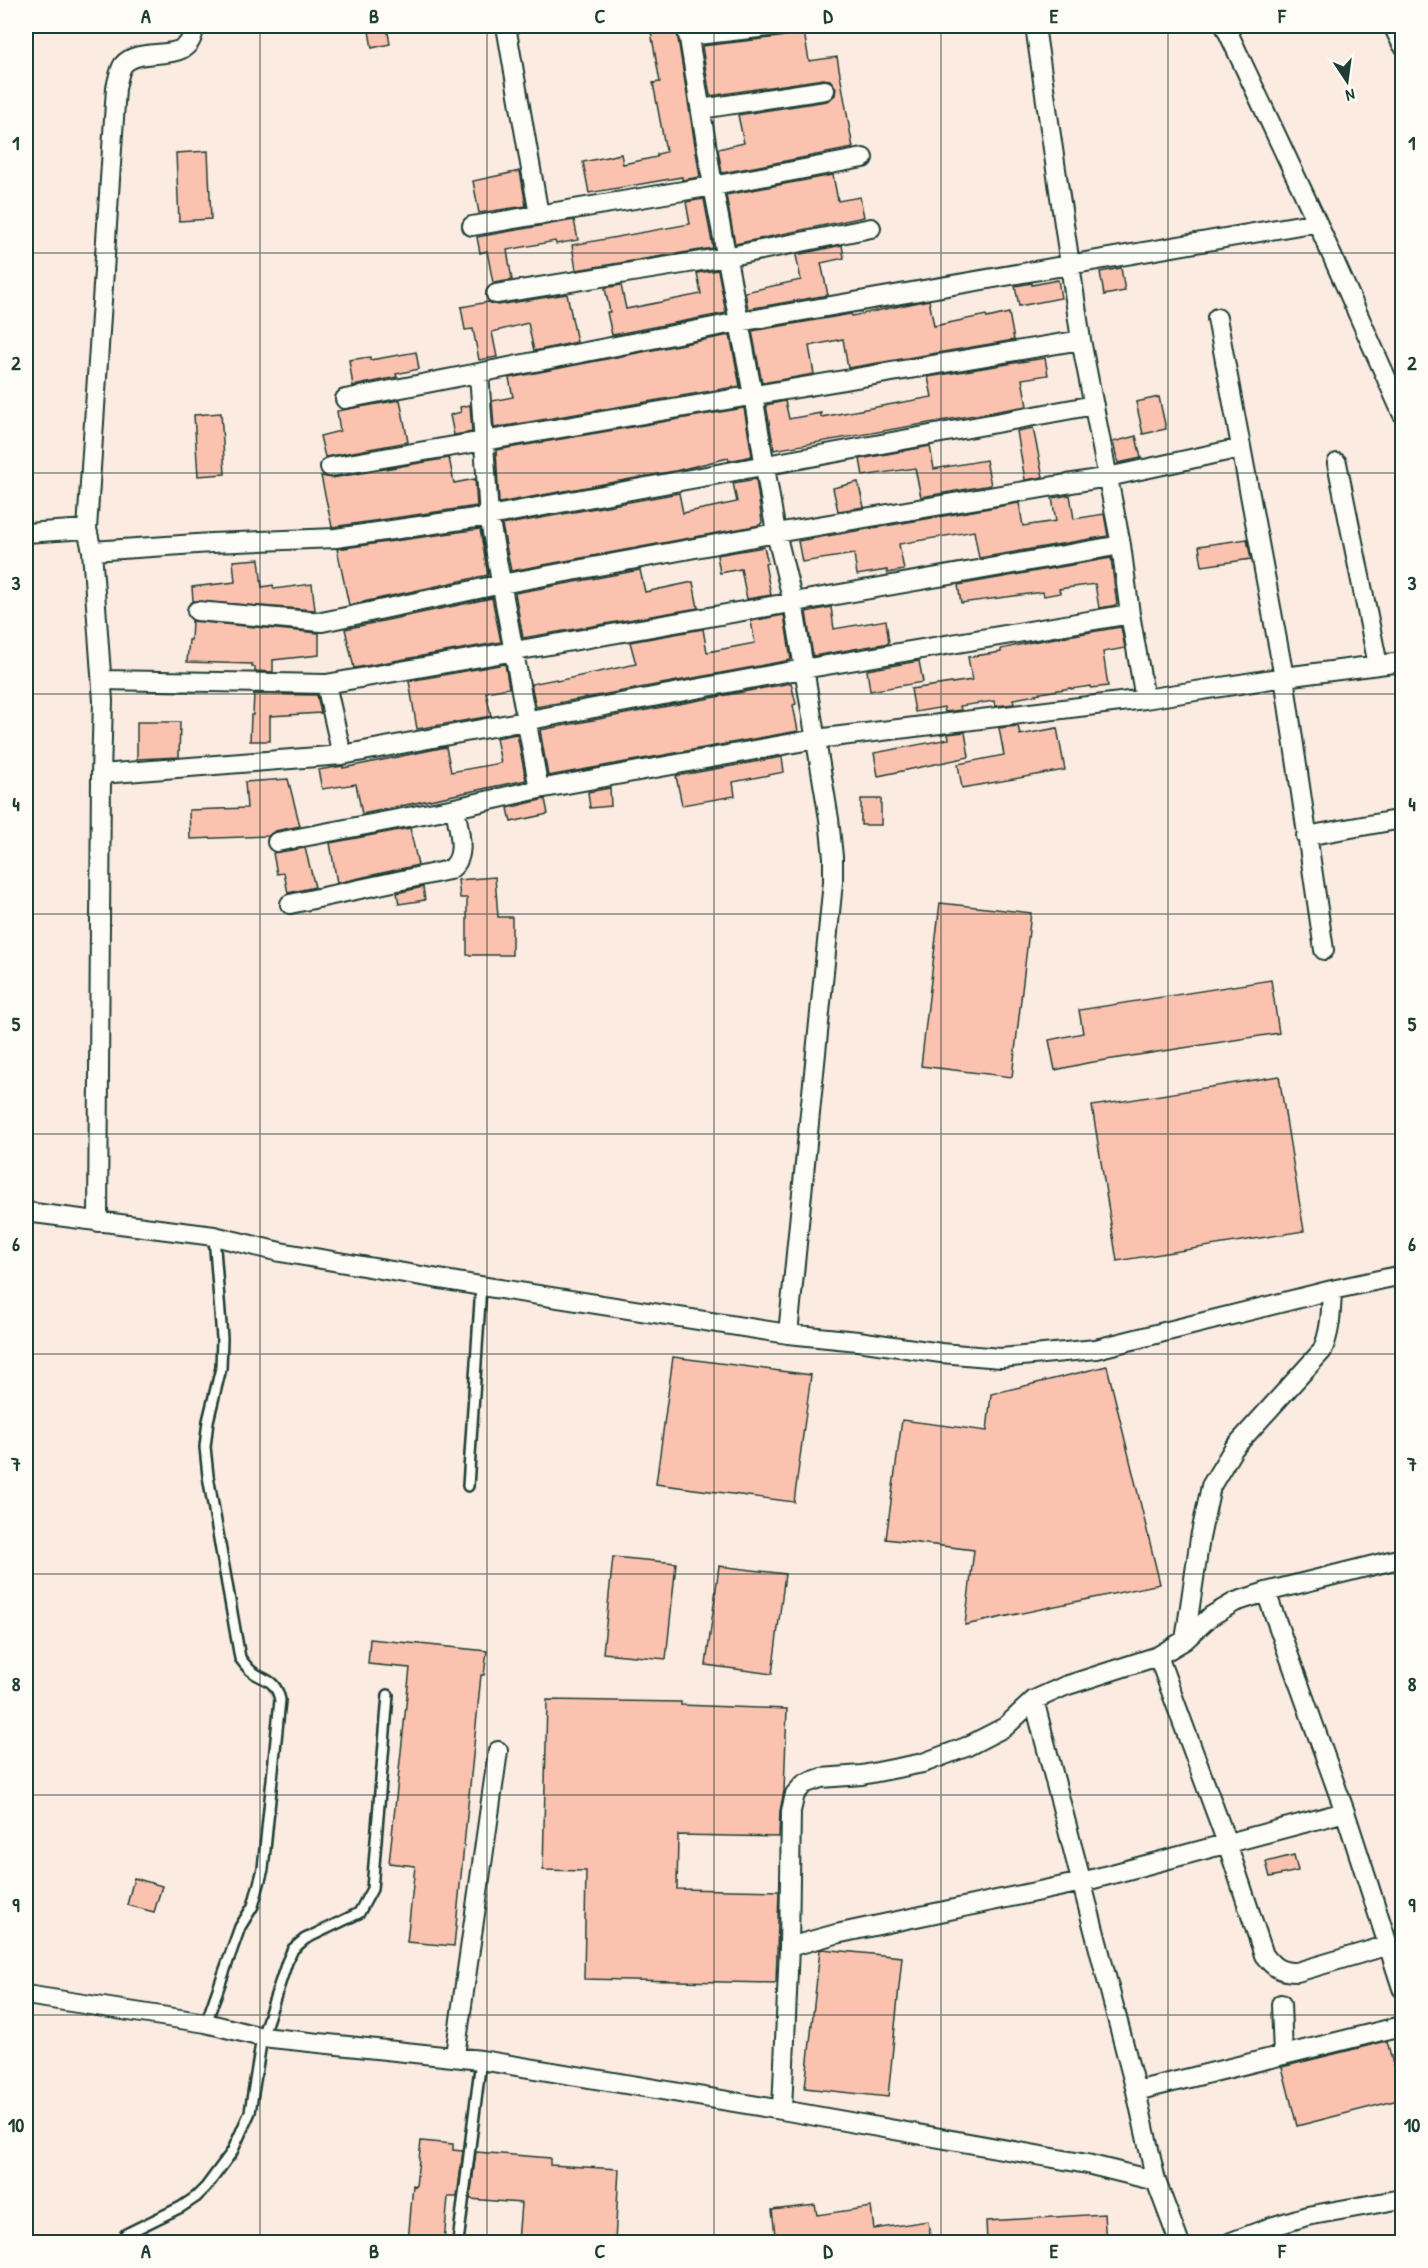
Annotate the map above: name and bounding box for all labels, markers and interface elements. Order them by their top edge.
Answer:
text: A [141,2,151,29]
text: B [369,2,379,29]
text: C [595,2,606,29]
text: D [823,2,833,29]
text: E [1050,2,1059,29]
text: F [1277,2,1287,29]
north arrow [1317,51,1377,111]
text: N [1343,84,1357,107]
text: 1 [12,129,20,156]
text: 1 [1408,129,1416,156]
text: 2 [11,349,21,376]
text: 2 [1407,349,1417,376]
text: 3 [12,569,21,596]
text: 3 [1408,569,1417,596]
text: 4 [12,790,20,817]
text: 4 [1408,790,1416,817]
text: 5 [12,1010,21,1037]
text: 5 [1408,1010,1417,1037]
text: 6 [12,1230,20,1257]
text: 6 [1408,1230,1416,1257]
text: 7 [10,1450,21,1477]
text: 7 [1406,1450,1417,1477]
text: 8 [12,1670,21,1697]
text: 8 [1408,1670,1417,1697]
text: 9 [12,1891,20,1918]
text: 9 [1408,1891,1416,1918]
text: 10 [8,2111,24,2138]
text: 10 [1404,2111,1420,2138]
text: A [141,2237,151,2264]
text: B [369,2237,379,2264]
text: C [595,2237,606,2264]
text: D [823,2237,833,2264]
text: E [1050,2237,1059,2264]
text: F [1277,2237,1287,2264]

